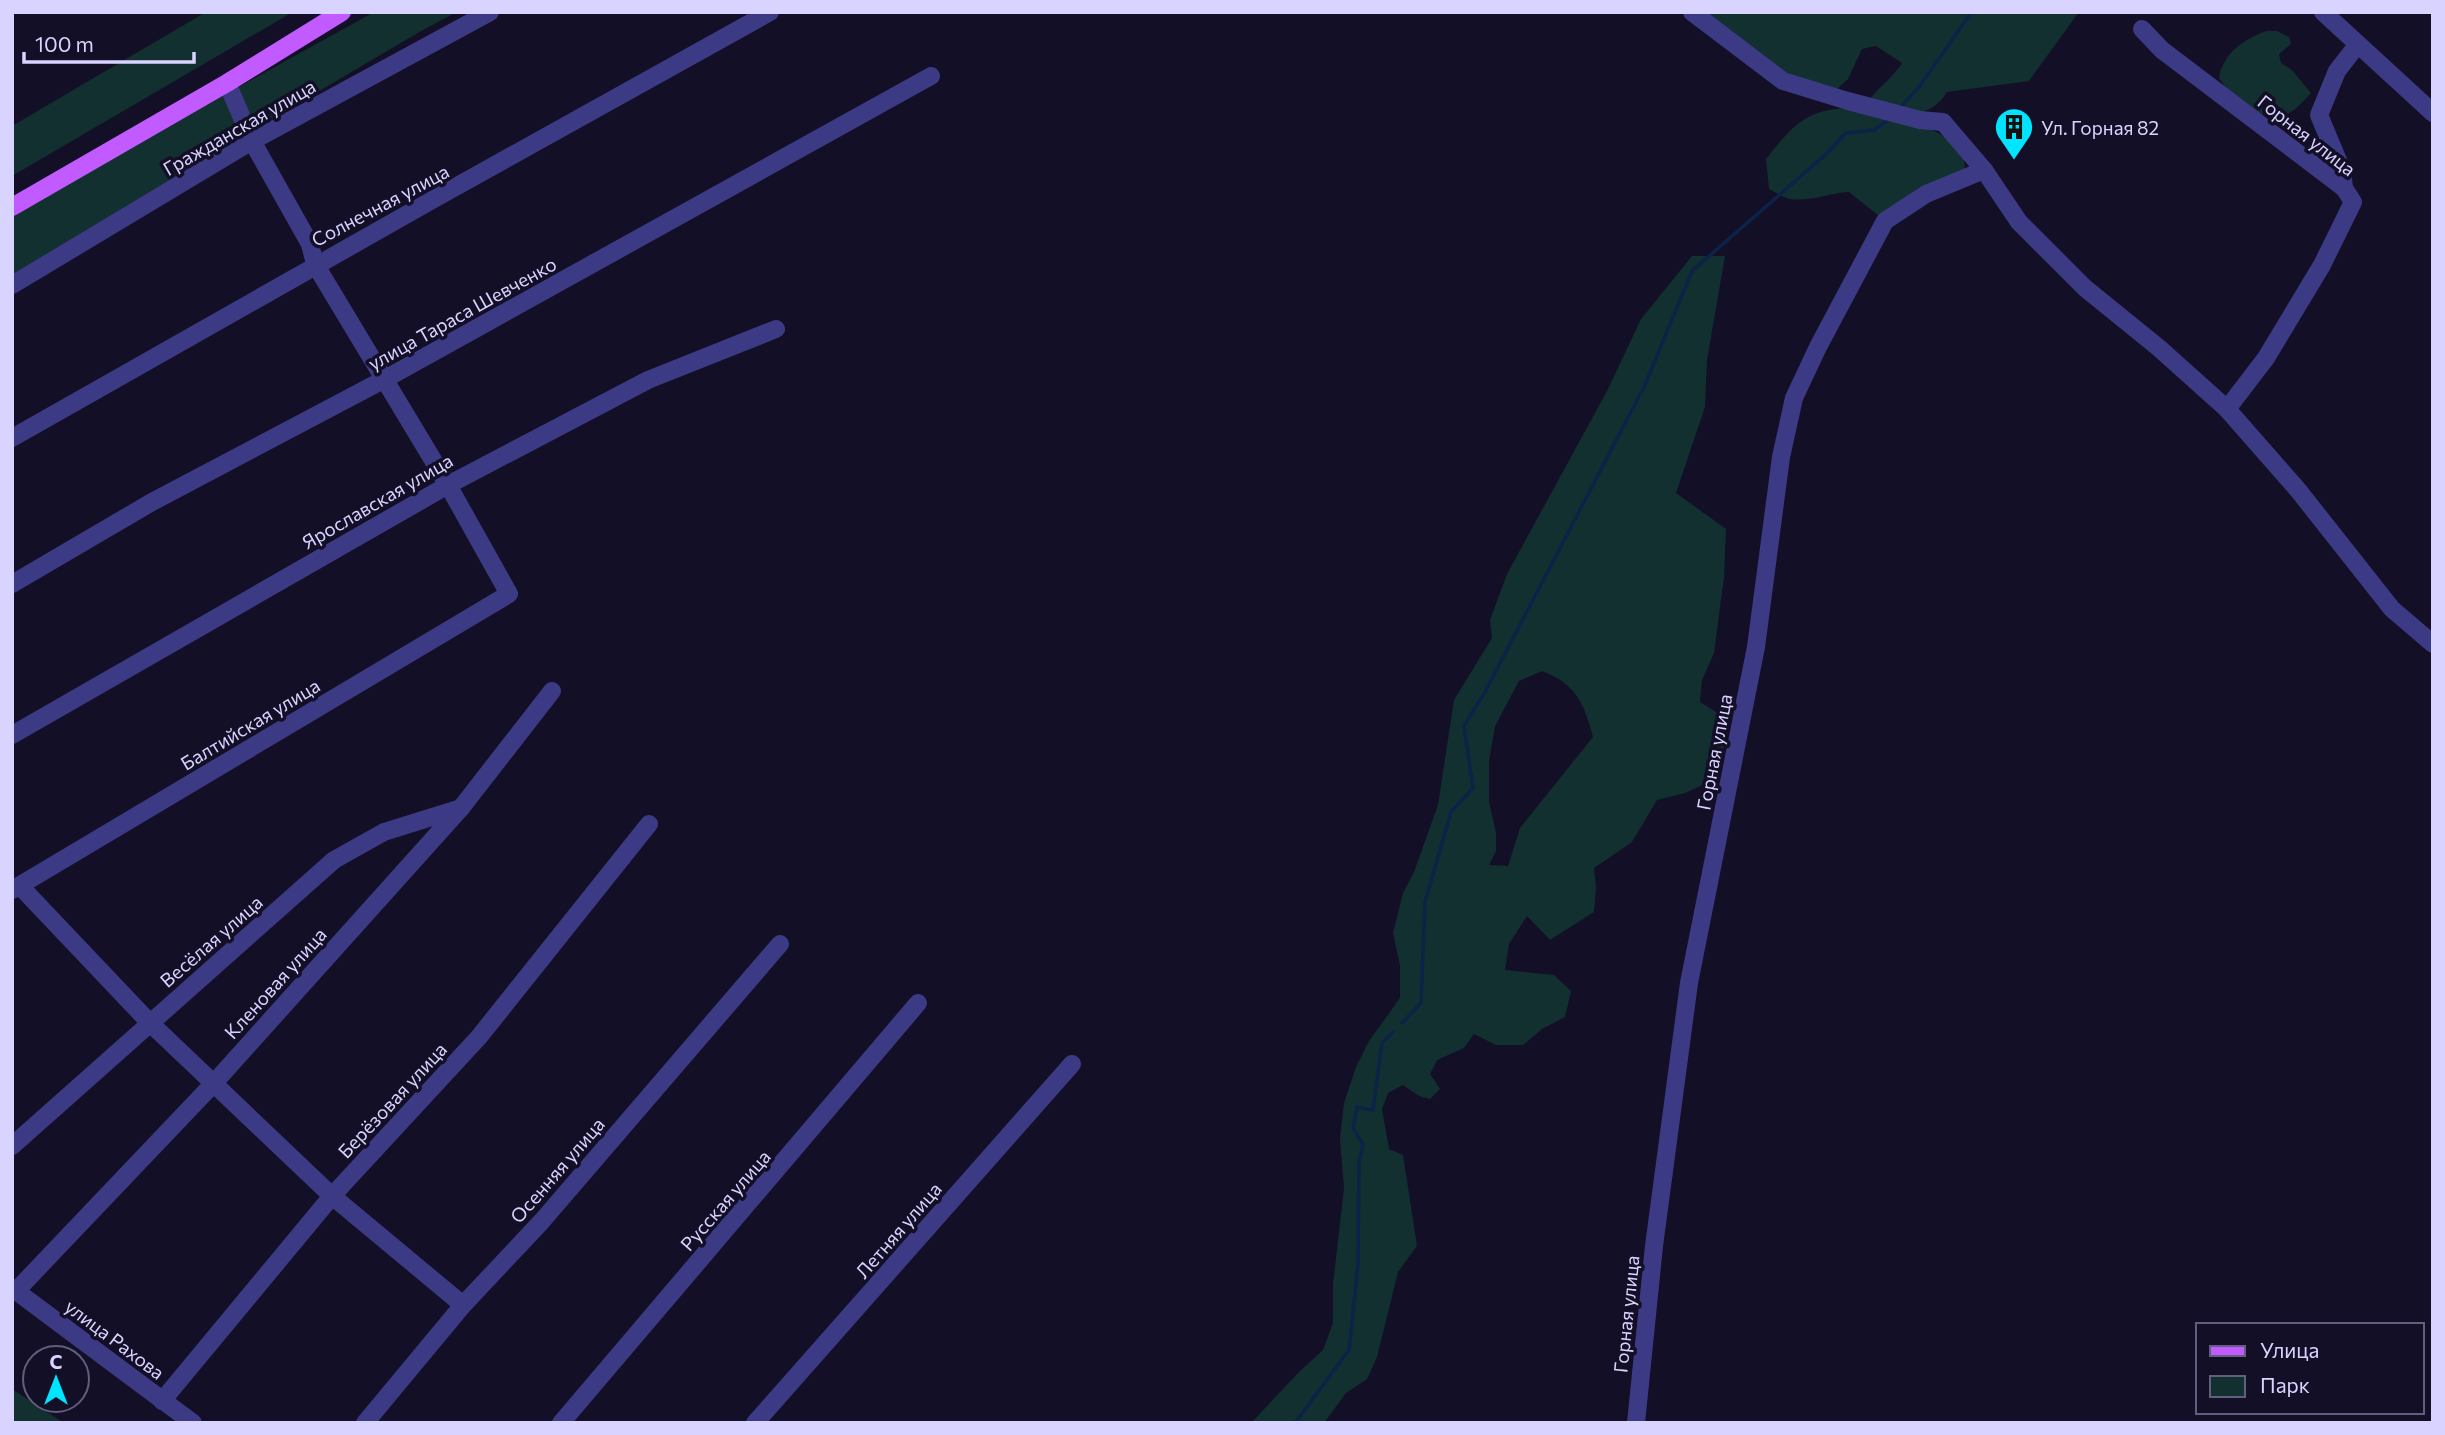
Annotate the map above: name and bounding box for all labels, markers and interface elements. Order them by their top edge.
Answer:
scale bar [24,21,194,65]
text: 100 m [35,31,94,56]
street label: Гражданская улица [159,74,319,180]
street label: Горная улица [2253,90,2361,180]
building icon: Ул. Горная 82 [1993,106,2035,161]
place label: Ул. Горная 82 [2041,116,2159,139]
street label: Солнечная улица [307,159,453,251]
street label: улица Тараса Шевченко [364,252,560,374]
street label: Ярославская улица [297,448,457,554]
street label: Балтийская улица [176,673,324,775]
street label: Горная улица [1691,692,1737,812]
street label: Весёлая улица [155,890,267,992]
street label: Кленовая улица [219,923,331,1043]
street label: Берёзовая улица [333,1038,451,1162]
street label: Осенняя улица [505,1113,609,1227]
street label: Русская улица [675,1145,775,1255]
street label: Летняя улица [850,1177,946,1283]
street label: Горная улица [1608,1254,1644,1374]
street label: улица Рахова [61,1294,169,1384]
legend [2196,1323,2424,1414]
text: Улица [2260,1337,2319,1362]
north arrow [21,1344,91,1414]
text: С [50,1350,63,1373]
text: Парк [2260,1372,2310,1397]

